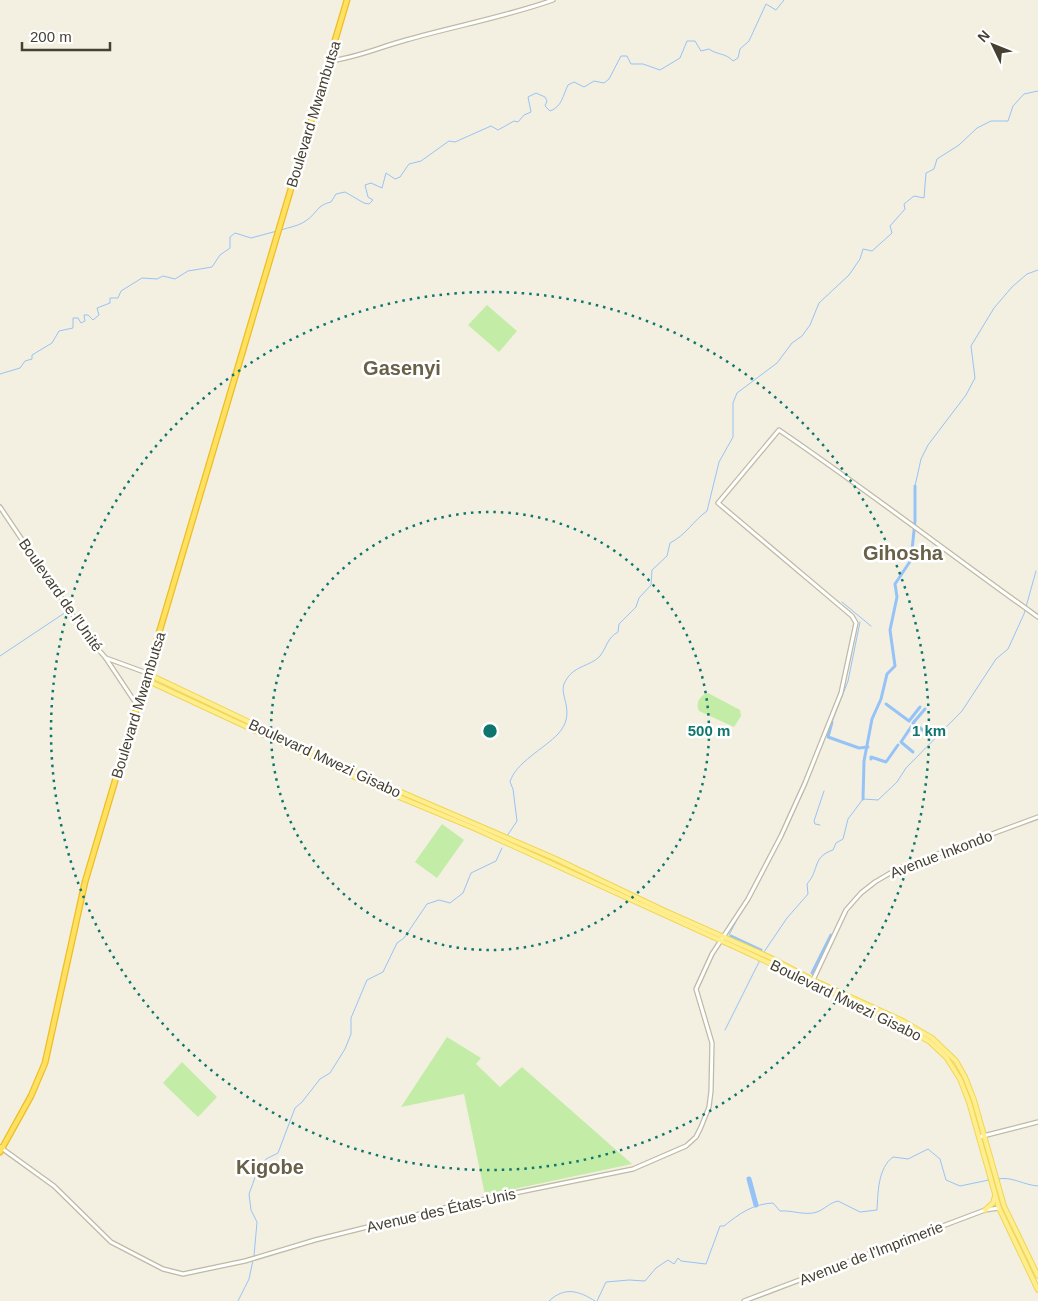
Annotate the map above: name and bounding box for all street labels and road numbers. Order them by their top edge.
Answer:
street label: Boulevard Mwambutsa [283,38,344,189]
street label: Boulevard de l'Unité [16,535,106,655]
street label: Boulevard Mwambutsa [108,629,169,780]
street label: Boulevard Mwezi Gisabo [246,715,404,801]
street label: Avenue Inkondo [887,827,995,881]
street label: Boulevard Mwezi Gisabo [768,956,924,1044]
street label: Avenue des États-Unis [365,1185,517,1235]
street label: Avenue de l'Imprimerie [797,1218,945,1288]

